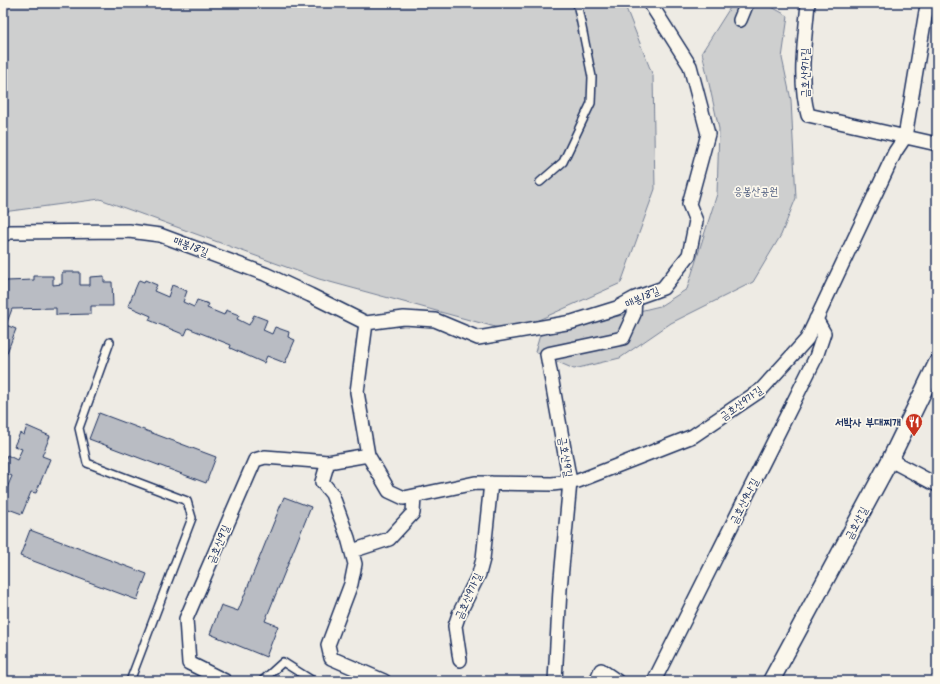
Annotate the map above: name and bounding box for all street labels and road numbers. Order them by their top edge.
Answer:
street label: 금호산9가길 [797,48,815,98]
street label: 매봉18길 [170,232,211,262]
street label: 매봉18길 [622,282,663,314]
street label: 금호산9가길 [716,382,767,426]
street label: 금호산9길 [553,436,577,479]
street label: 금호산9나길 [726,475,764,528]
street label: 금호산길 [841,503,873,543]
street label: 금호산9길 [203,522,235,567]
street label: 금호산9가길 [451,570,487,623]

